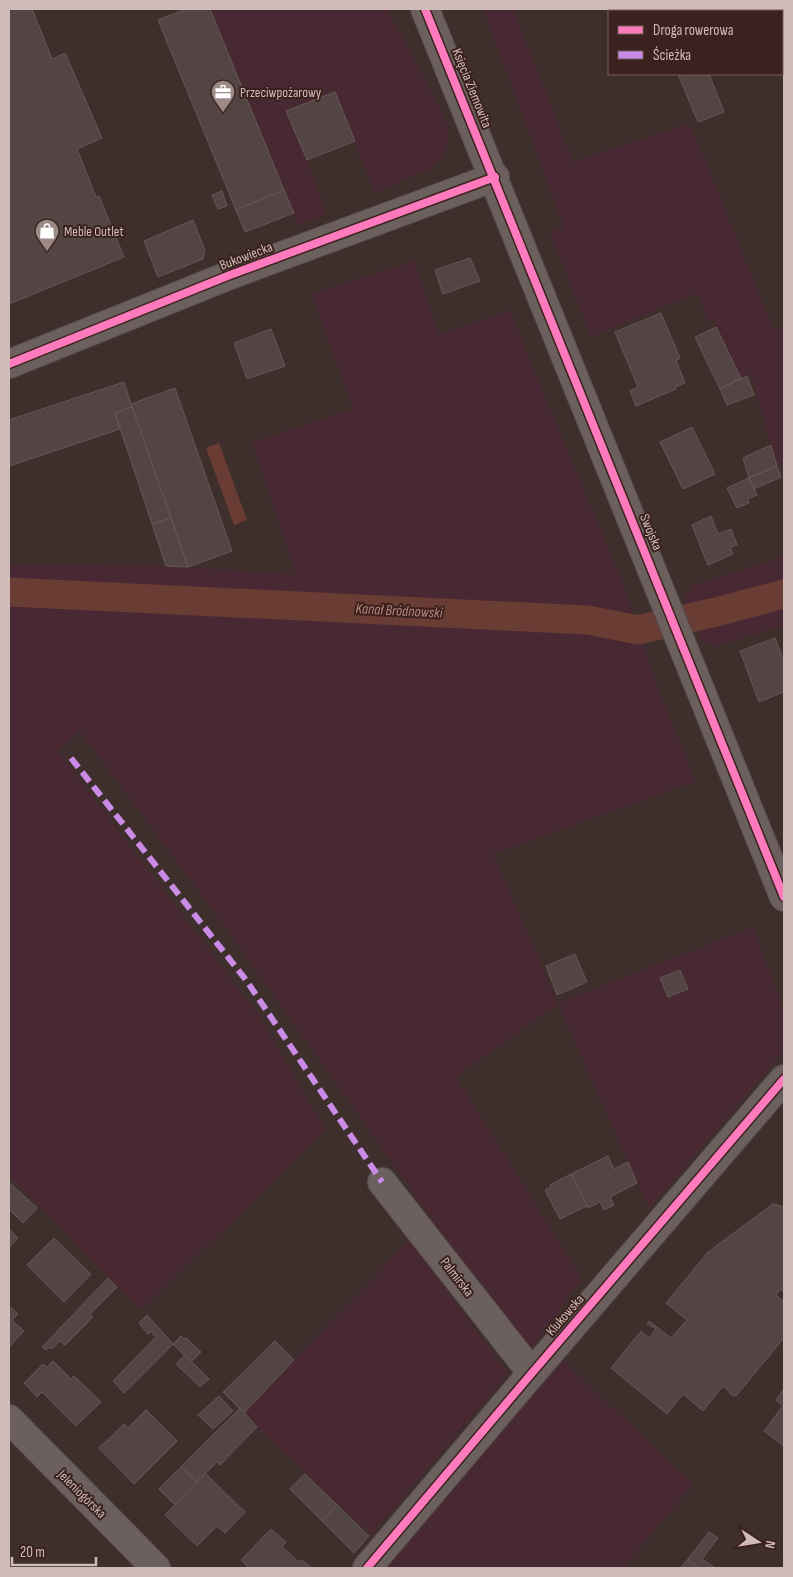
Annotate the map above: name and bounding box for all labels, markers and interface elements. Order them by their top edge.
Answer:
legend [608,10,783,75]
text: Droga rowerowa [653,21,734,40]
street label: Księcia Ziemowita [448,46,496,130]
text: Ścieżka [653,46,691,65]
office icon: Przeciwpożarowy [210,79,236,113]
place label: Przeciwpożarowy [240,84,322,101]
shop icon: Meble Outlet [34,218,60,252]
place label: Meble Outlet [64,223,124,240]
street label: Bukowiecka [217,238,275,274]
street label: Swojska [636,511,666,553]
water label: Kanał Bródnowski [355,599,444,623]
street label: Palmirska [436,1254,478,1300]
street label: Klukowska [542,1291,588,1339]
street label: Jeleniogórska [53,1465,110,1522]
north arrow [733,1517,783,1567]
scale bar [12,1534,96,1566]
text: N [761,1539,779,1550]
text: 20 m [20,1543,45,1562]

